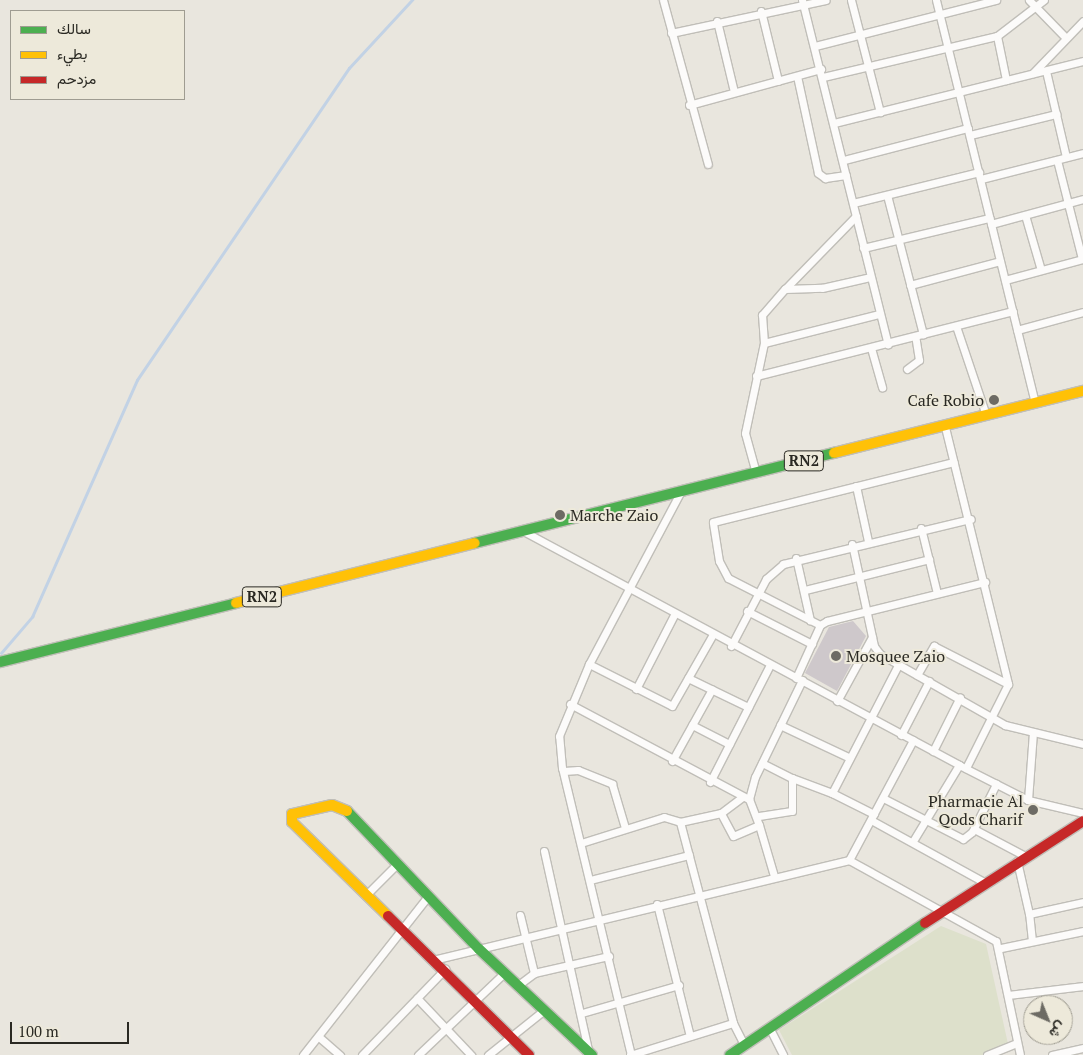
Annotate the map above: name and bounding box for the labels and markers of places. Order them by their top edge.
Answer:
place label: Cafe Robio [907,390,984,410]
marker: Cafe Robio [988,394,1000,406]
place label: Marche Zaio [570,505,658,525]
marker: Marche Zaio [554,509,566,521]
place label: Mosquee Zaio [846,646,945,666]
marker: Mosquee Zaio [830,650,842,662]
place label: Pharmacie Al Qods Charif [928,791,1023,829]
marker: Pharmacie Al Qods Charif [1027,804,1039,816]

